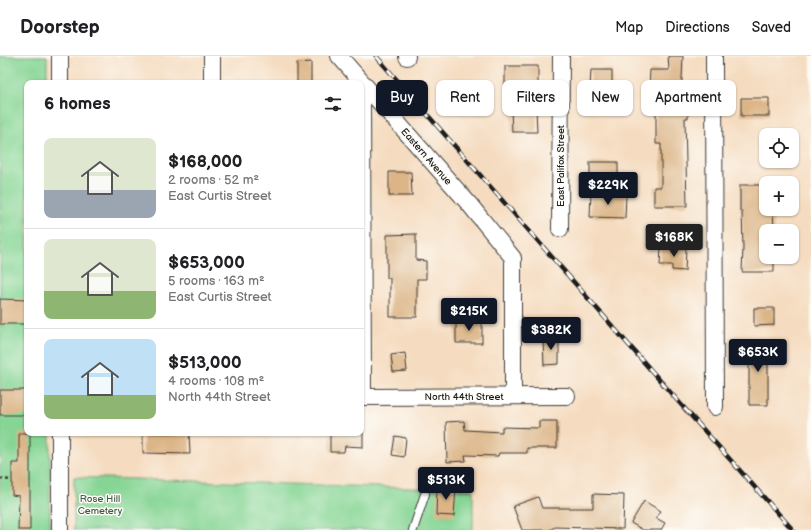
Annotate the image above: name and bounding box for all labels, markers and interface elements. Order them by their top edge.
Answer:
text: Doorstep [20,16,100,39]
text: Map [615,19,643,36]
text: Directions [665,19,730,36]
text: Saved [752,19,791,36]
chip: Buy [376,80,428,116]
chip: Rent [436,80,494,116]
chip: Filters [502,80,569,116]
chip: New [577,80,633,116]
chip: Apartment [641,80,736,116]
icon: filters [322,93,344,115]
text: 6 homes [44,94,111,114]
street label: East Palifox Street [555,125,567,207]
street label: Eastern Avenue [398,126,454,188]
map controls [759,128,799,264]
button: locate [759,128,799,168]
text: $168,000 [168,152,242,172]
icon: home [76,154,124,202]
text: 2 rooms · 52 m² [168,172,259,188]
pin: $229K [580,172,636,206]
button: + [759,176,799,216]
text: $229K [588,177,628,193]
text: East Curtis Street [168,188,272,204]
pin: $168K [646,224,702,258]
button: − [759,224,799,264]
text: $168K [655,229,693,245]
text: $653,000 [168,253,245,273]
icon: home [76,255,124,303]
text: 5 rooms · 163 m² [168,273,265,289]
text: East Curtis Street [168,289,272,305]
pin: $215K [441,298,497,332]
text: $215K [450,303,488,319]
pin: $382K [523,317,579,351]
text: $382K [531,322,571,338]
pin: $653K [730,339,786,373]
text: $653K [738,344,778,360]
text: $513,000 [168,353,242,373]
icon: home [76,355,124,403]
text: 4 rooms · 108 m² [168,373,264,389]
text: North 44th Street [168,389,271,405]
street label: North 44th Street [425,391,503,403]
pin: $513K [418,467,474,501]
text: $513K [427,472,465,488]
park label: Rose Hill Cemetery [78,493,123,517]

